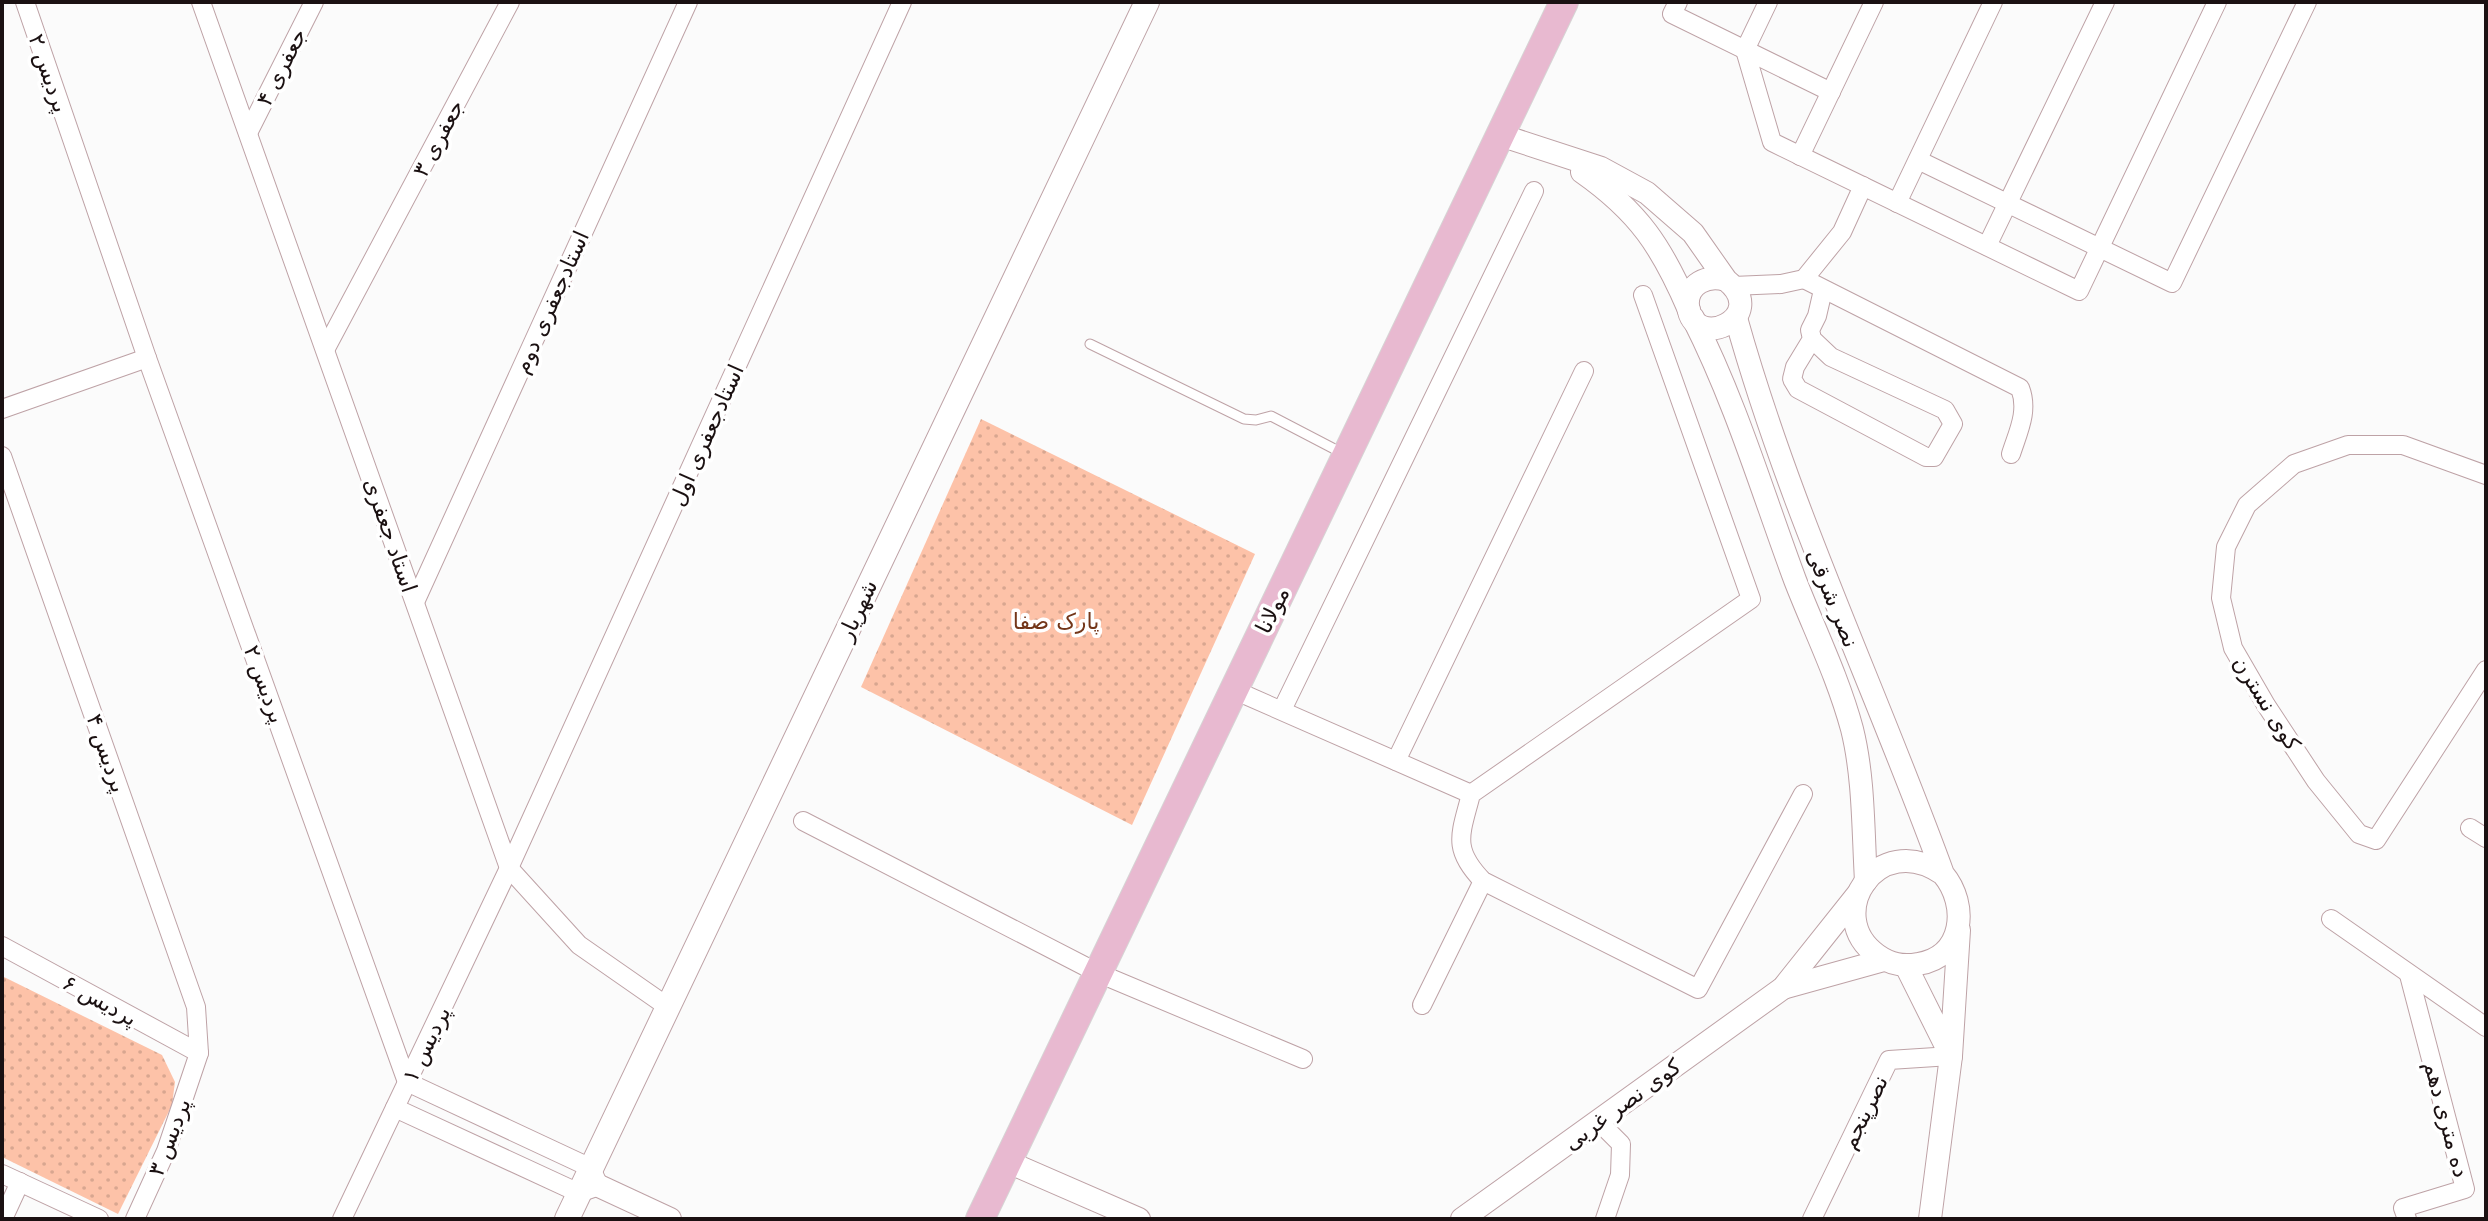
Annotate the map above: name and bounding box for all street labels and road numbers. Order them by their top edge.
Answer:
street label: جعفری ۴ [251,24,312,110]
street label: پردیس ۲ [23,31,74,116]
street label: جعفری ۳ [408,95,469,181]
street label: استادجعفری دوم [509,227,594,377]
street label: استادجعفری اول [664,361,749,510]
street label: استاد جعفری [359,475,422,596]
street label: نصر شرقی [1802,545,1864,651]
street label: شهریار [832,576,882,645]
street label: مولانا [1251,583,1294,638]
street label: پردیس ۲ [238,642,290,727]
street label: کوی نسترن [2228,651,2306,756]
street label: پردیس ۴ [81,711,132,796]
street label: پردیس ۶ [58,970,141,1032]
street label: پردیس ۱ [397,1002,456,1087]
street label: کوی نصر غربی [1559,1053,1686,1155]
street label: ده متری دهم [2418,1058,2474,1180]
street label: نصرپنجم [1836,1071,1894,1154]
street label: پردیس ۳ [143,1095,197,1180]

